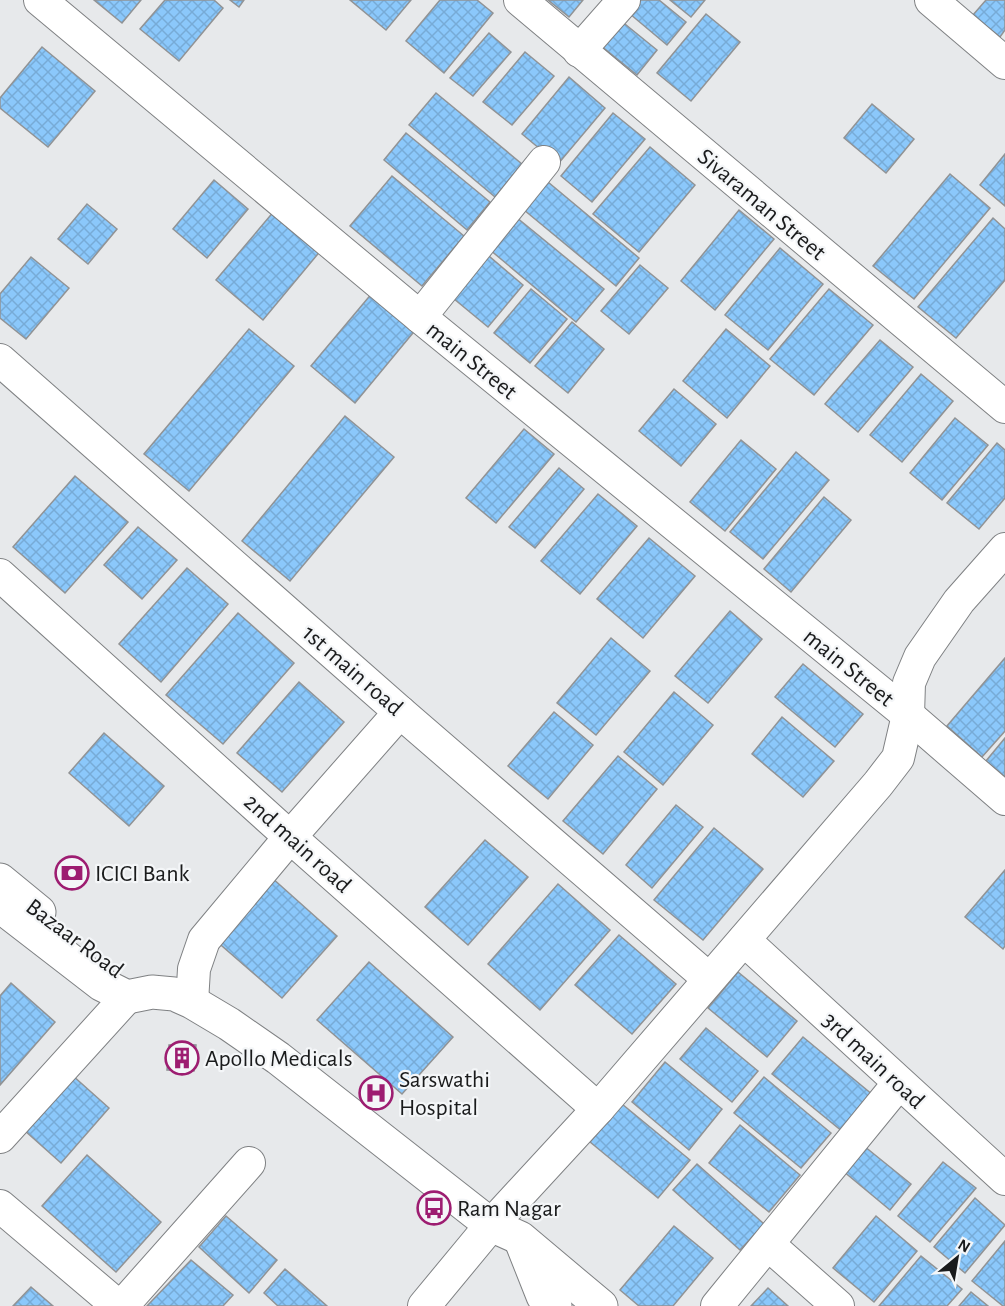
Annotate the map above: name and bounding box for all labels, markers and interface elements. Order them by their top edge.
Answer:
street label: Sivaraman Street [693,144,830,265]
street label: main Street [421,317,522,405]
street label: 1st main road [298,621,407,721]
street label: main Street [798,624,899,712]
street label: 2nd main road [239,790,356,898]
bank icon: ICICI Bank [54,855,90,891]
place label: ICICI Bank [95,862,190,886]
street label: Bazaar Road [21,895,128,983]
street label: 3rd main road [818,1008,929,1114]
building icon: Apollo Medicals [164,1040,200,1076]
place label: Apollo Medicals [205,1047,353,1071]
place label: Sarswathi Hospital [399,1068,490,1120]
hospital icon: Sarswathi Hospital [358,1075,394,1111]
bus stop icon: Ram Nagar [416,1190,452,1226]
place label: Ram Nagar [457,1197,561,1221]
north arrow [927,1228,987,1288]
text: N [955,1236,973,1256]

